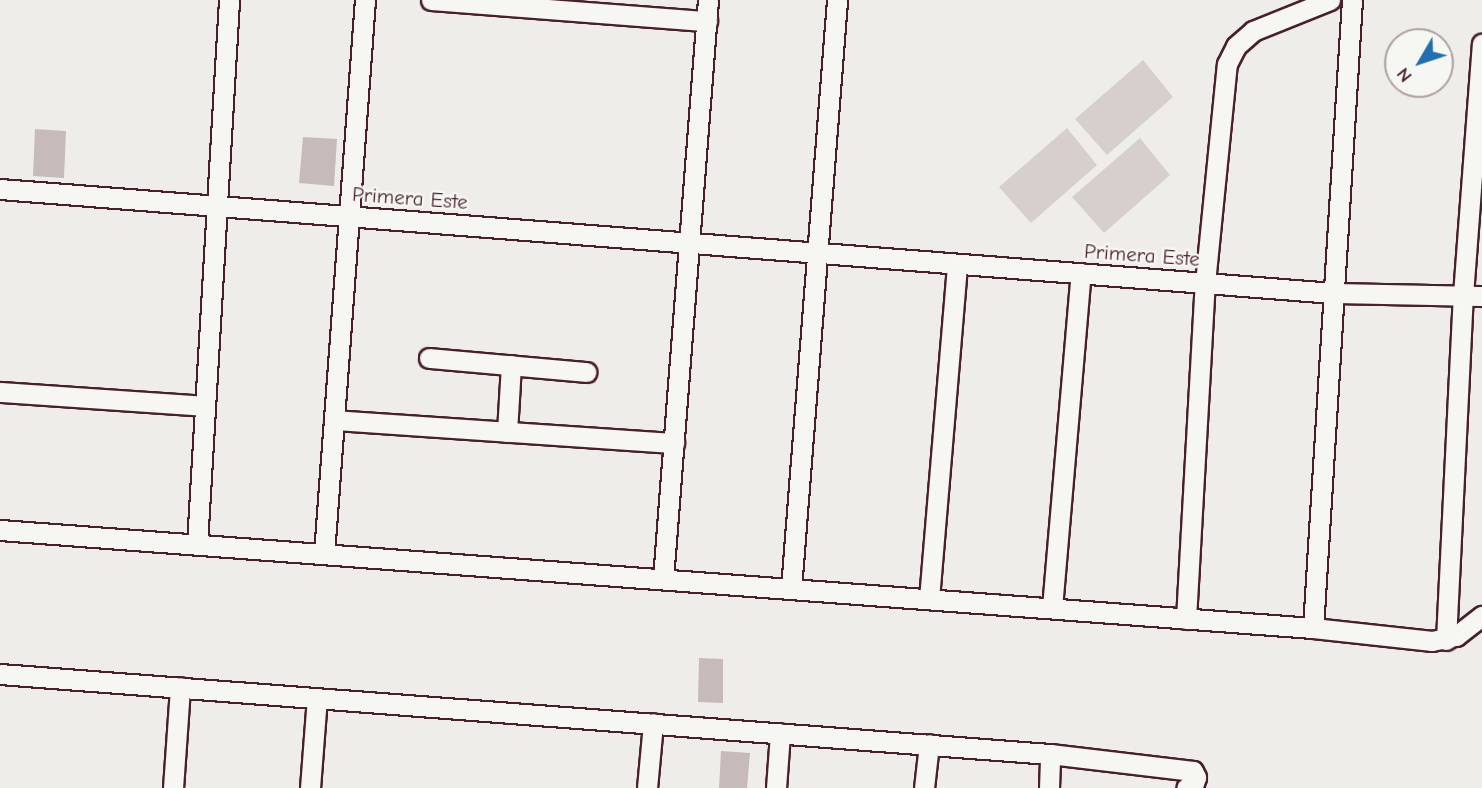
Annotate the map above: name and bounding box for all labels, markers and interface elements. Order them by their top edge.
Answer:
north arrow [1384,28,1454,98]
text: N [1392,63,1417,87]
street label: Primera Este [351,181,469,215]
street label: Primera Este [1083,238,1201,272]

